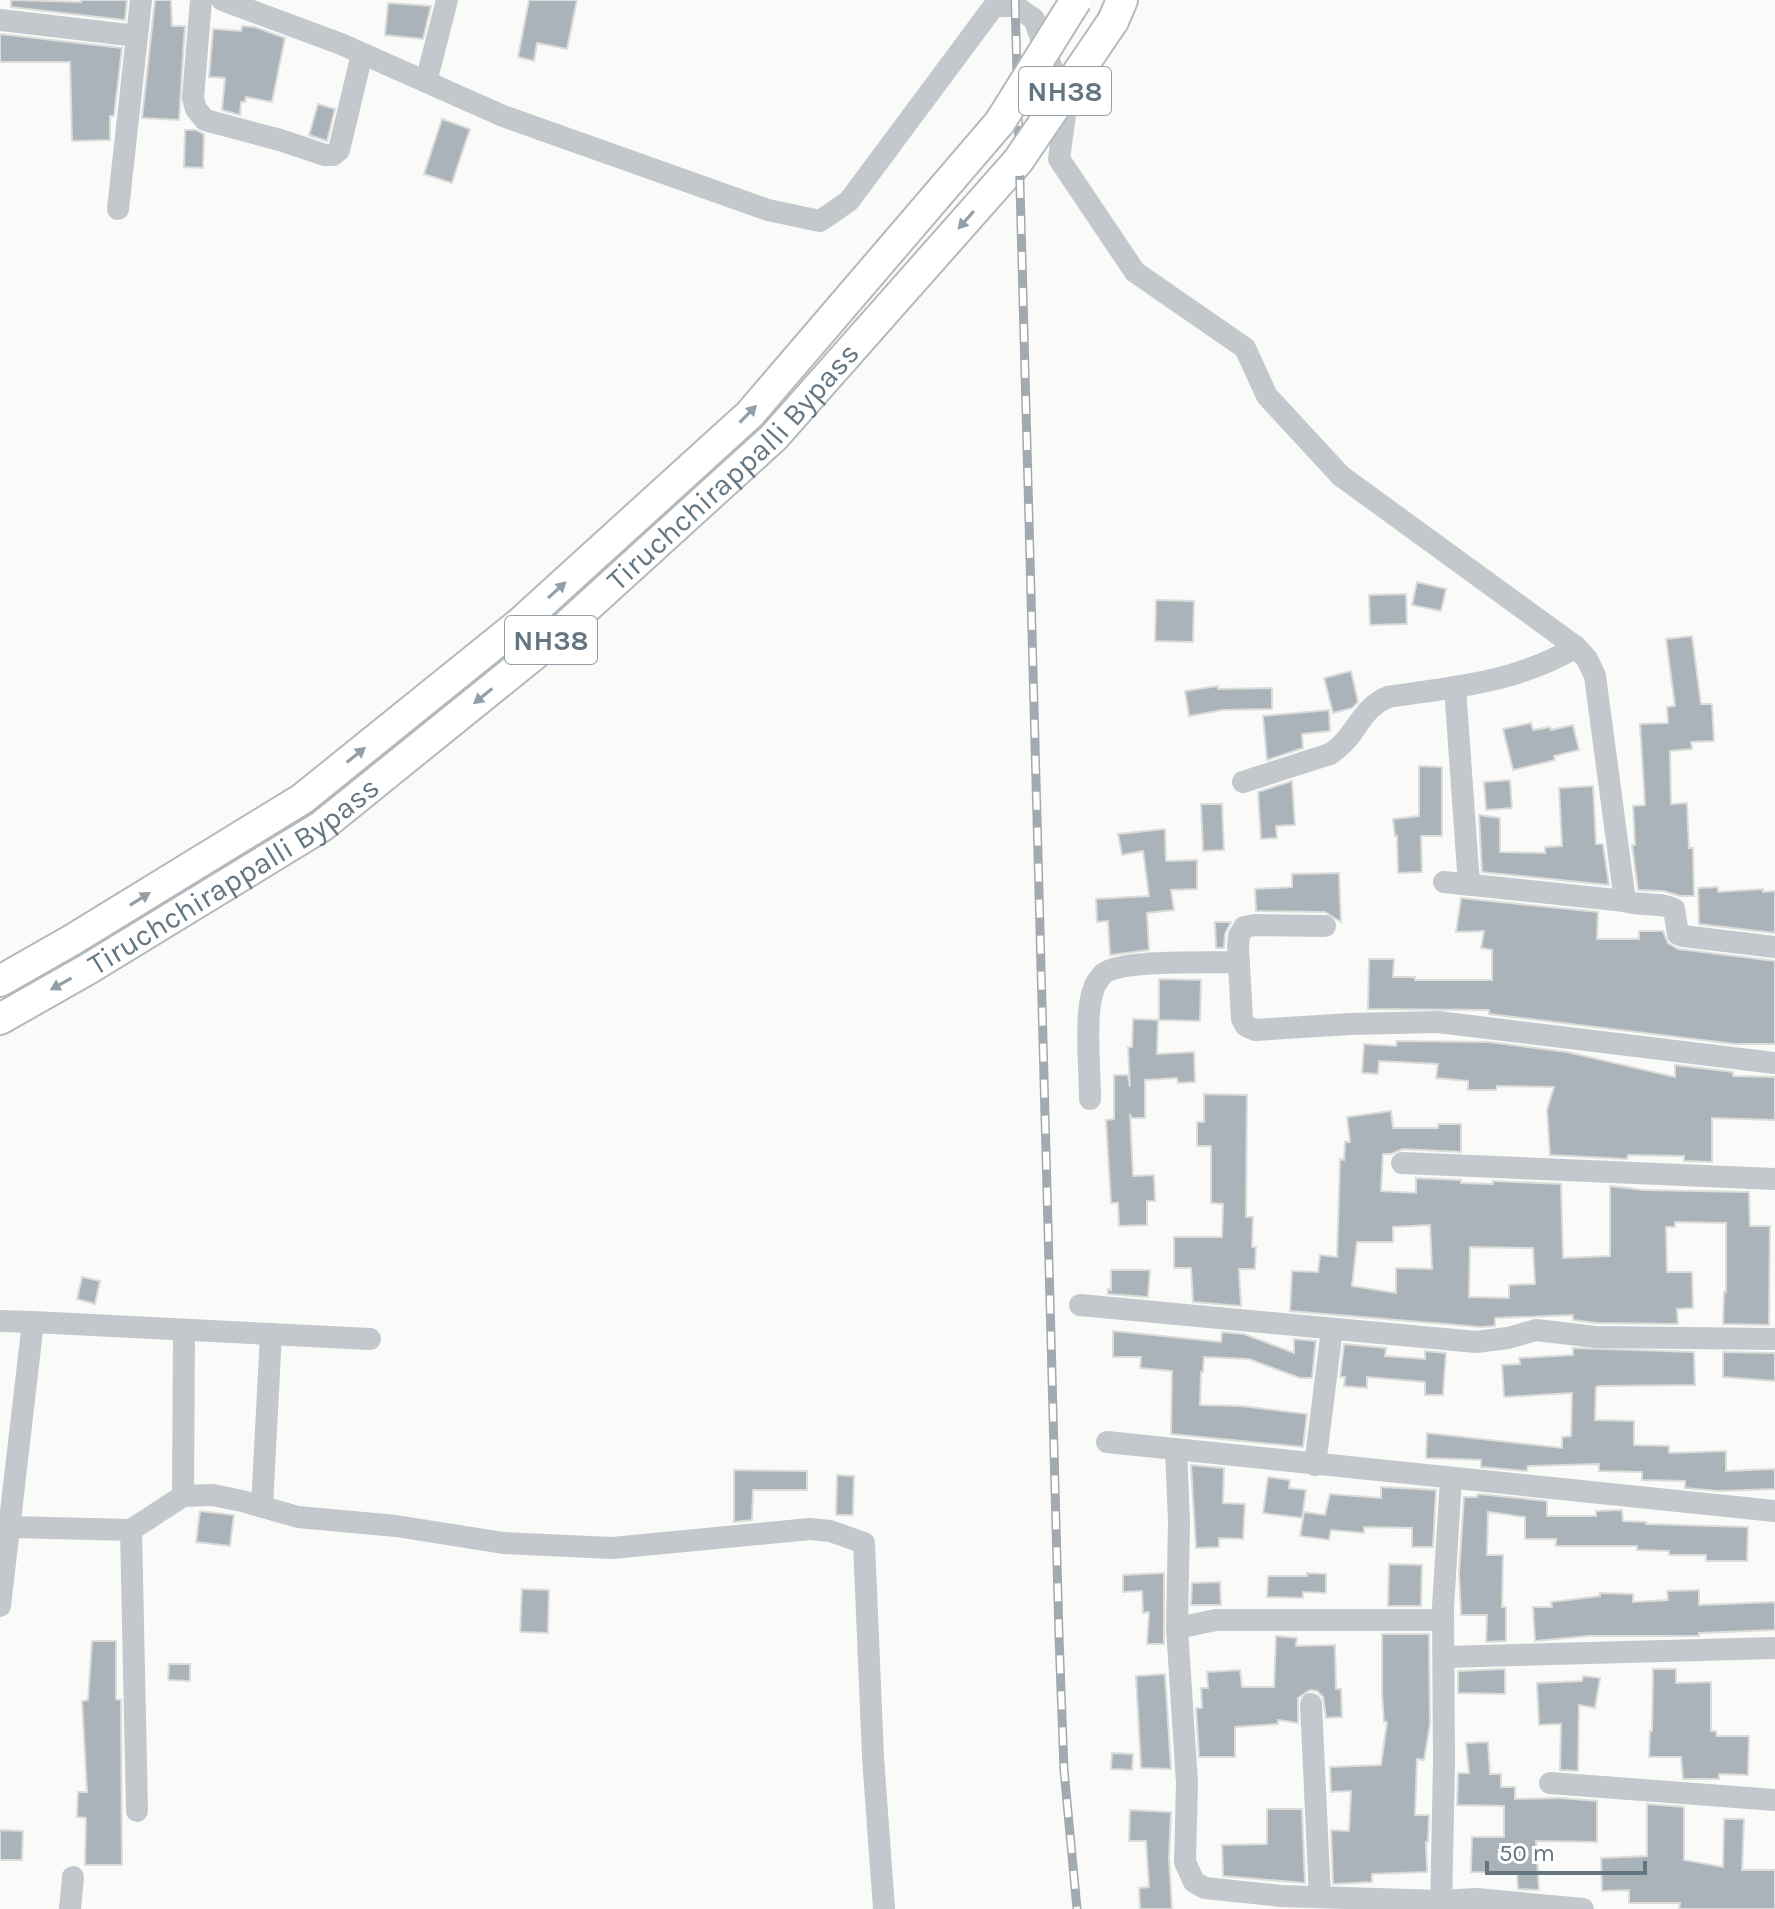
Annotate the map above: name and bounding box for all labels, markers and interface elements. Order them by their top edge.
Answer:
road number: NH38 [1019,67,1111,115]
one-way arrow [958,210,976,229]
street label: Tiruchchirappalli Bypass [599,335,867,598]
one-way arrow [739,405,757,424]
one-way arrow [546,582,566,599]
road number: NH38 [505,616,597,664]
one-way arrow [473,687,493,704]
one-way arrow [346,747,366,764]
street label: Tiruchchirappalli Bypass [81,769,386,983]
one-way arrow [129,892,151,906]
one-way arrow [50,977,72,991]
scale bar [1487,1825,1645,1875]
text: 50 m [1499,1839,1555,1867]

